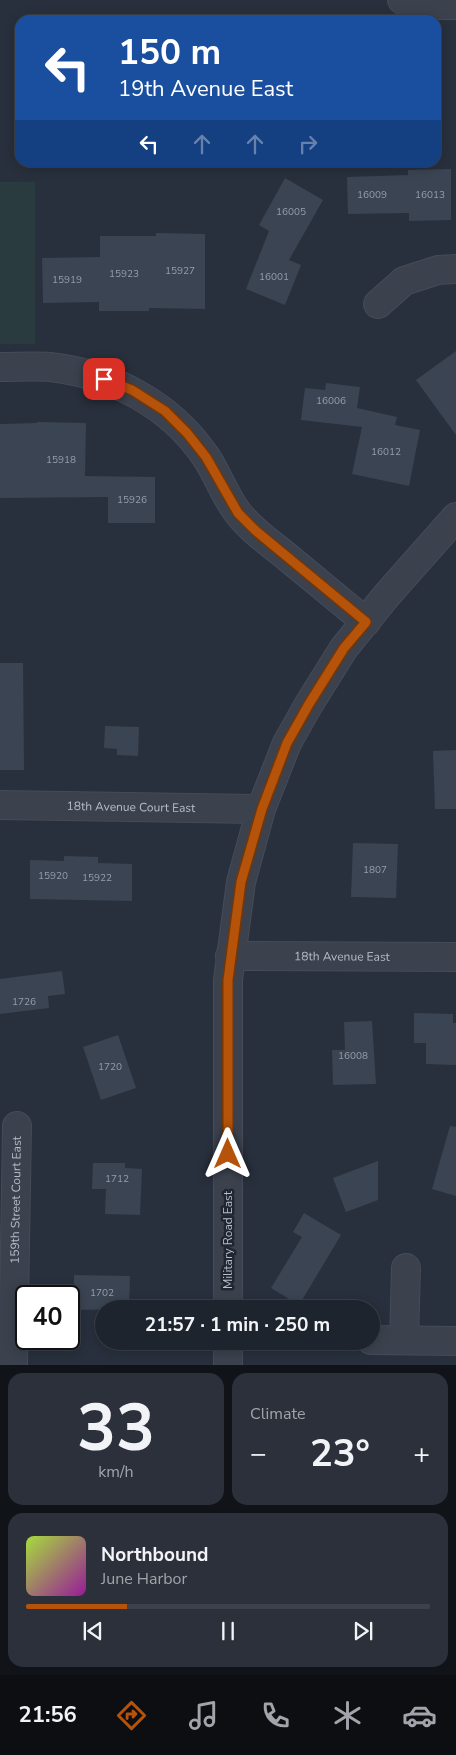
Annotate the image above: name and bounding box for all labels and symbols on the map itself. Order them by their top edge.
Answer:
house number: 16009 [357,188,387,202]
house number: 16013 [415,188,445,202]
house number: 16005 [276,205,306,219]
house number: 15927 [165,264,195,278]
house number: 15923 [109,267,139,281]
house number: 16001 [259,270,289,284]
house number: 15919 [52,273,82,287]
pin [83,358,125,400]
house number: 16006 [316,394,346,408]
house number: 16012 [371,445,401,459]
house number: 15918 [46,453,76,467]
house number: 15926 [117,493,147,507]
street label: 18th Avenue Court East [67,798,196,816]
house number: 1807 [363,863,387,877]
house number: 15920 [38,869,68,883]
house number: 15922 [82,871,112,885]
street label: 18th Avenue East [294,948,391,965]
house number: 1726 [12,995,36,1009]
house number: 16008 [338,1049,368,1063]
house number: 1720 [98,1060,122,1074]
position arrow [201,1127,253,1179]
street label: 159th Street Court East [7,1135,25,1264]
house number: 1712 [105,1172,129,1186]
street label: Military Road East [220,1190,236,1289]
speed limit sign: 40 [15,1285,80,1350]
house number: 1702 [90,1286,114,1300]

